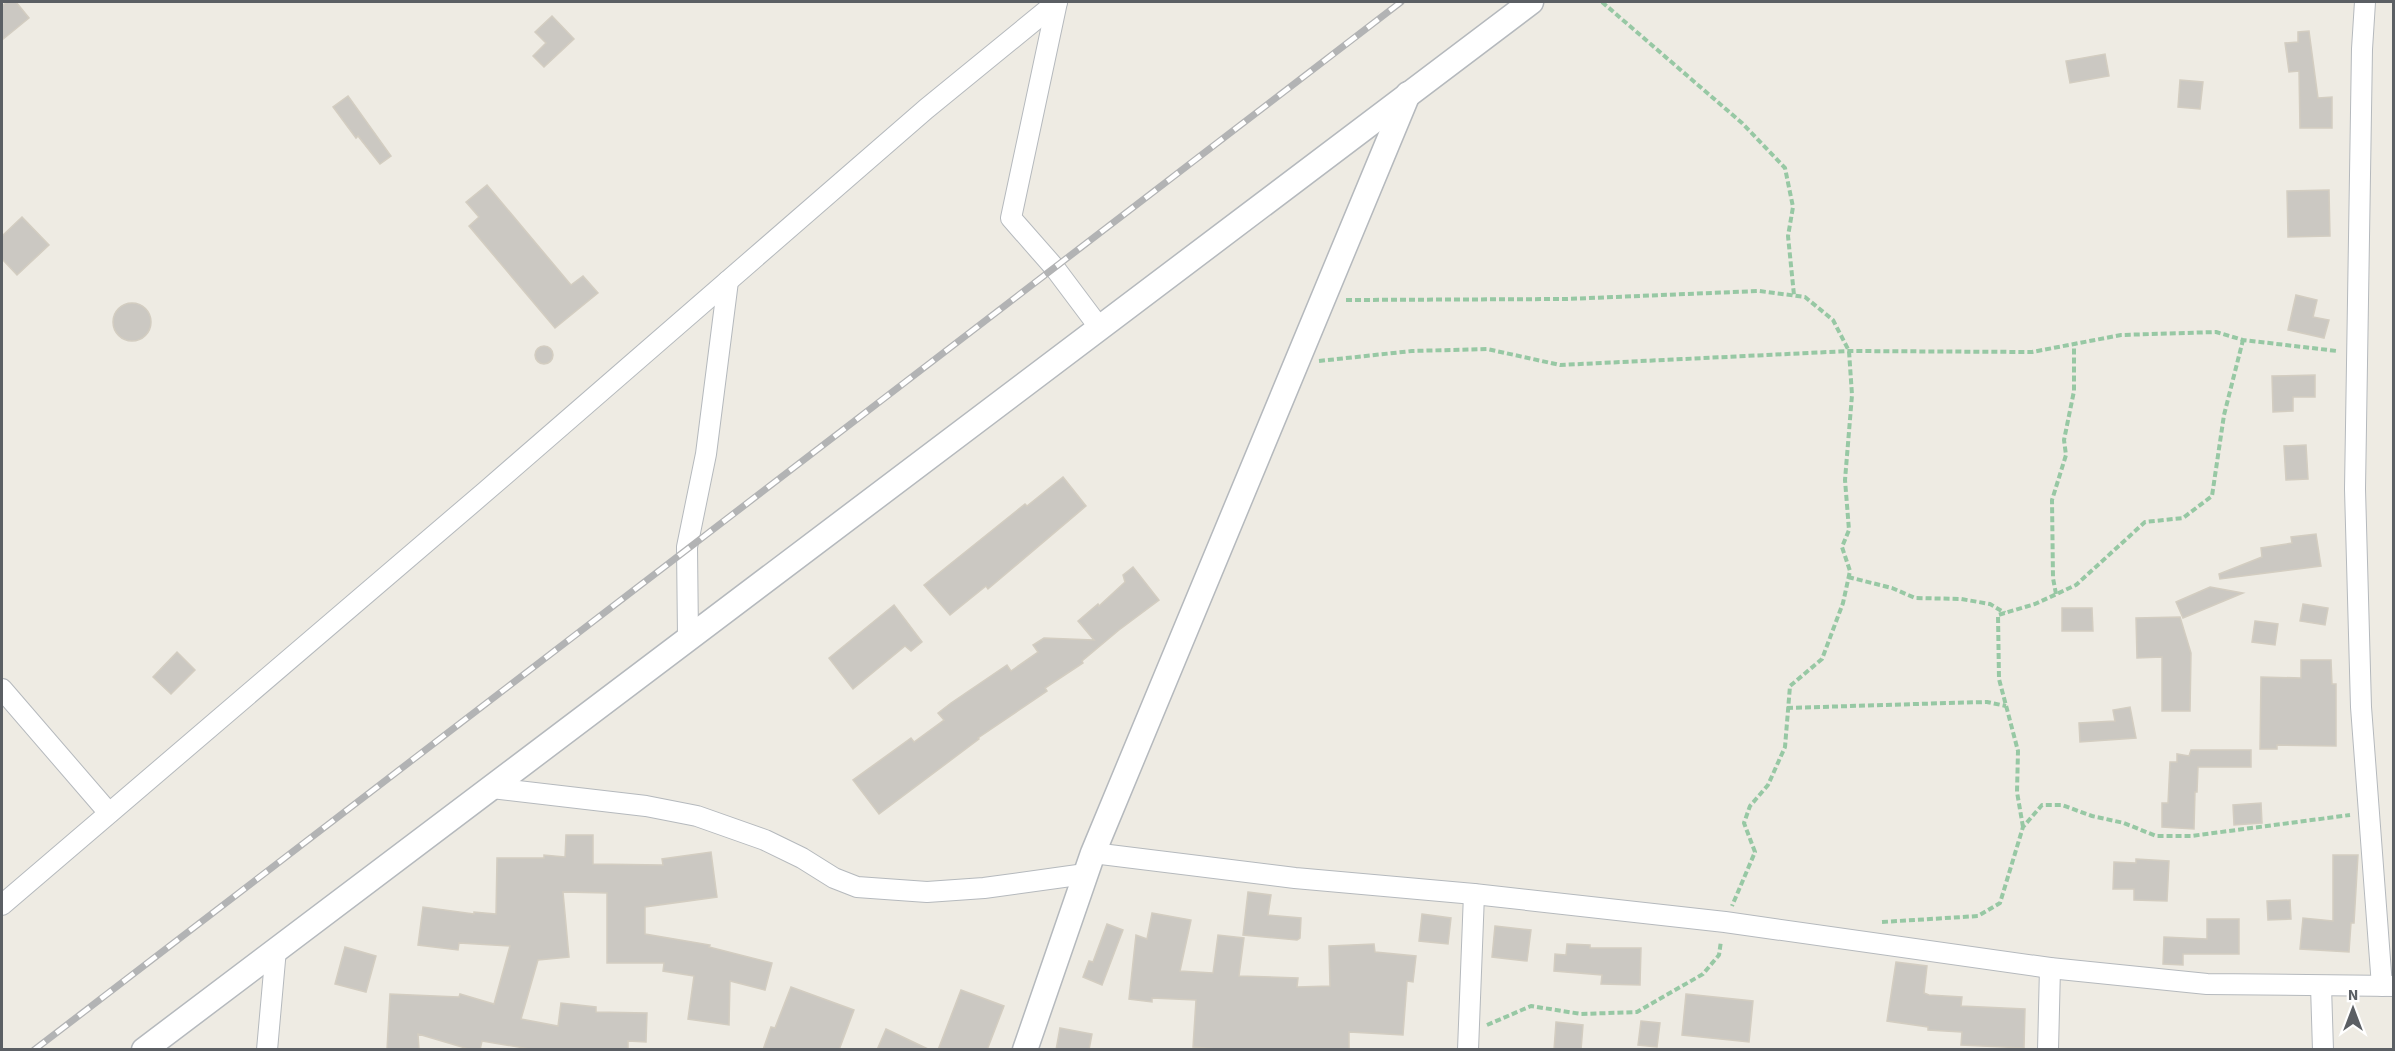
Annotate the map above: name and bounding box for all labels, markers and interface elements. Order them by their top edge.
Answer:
north arrow [2323,979,2383,1039]
text: N [2348,984,2358,1006]

